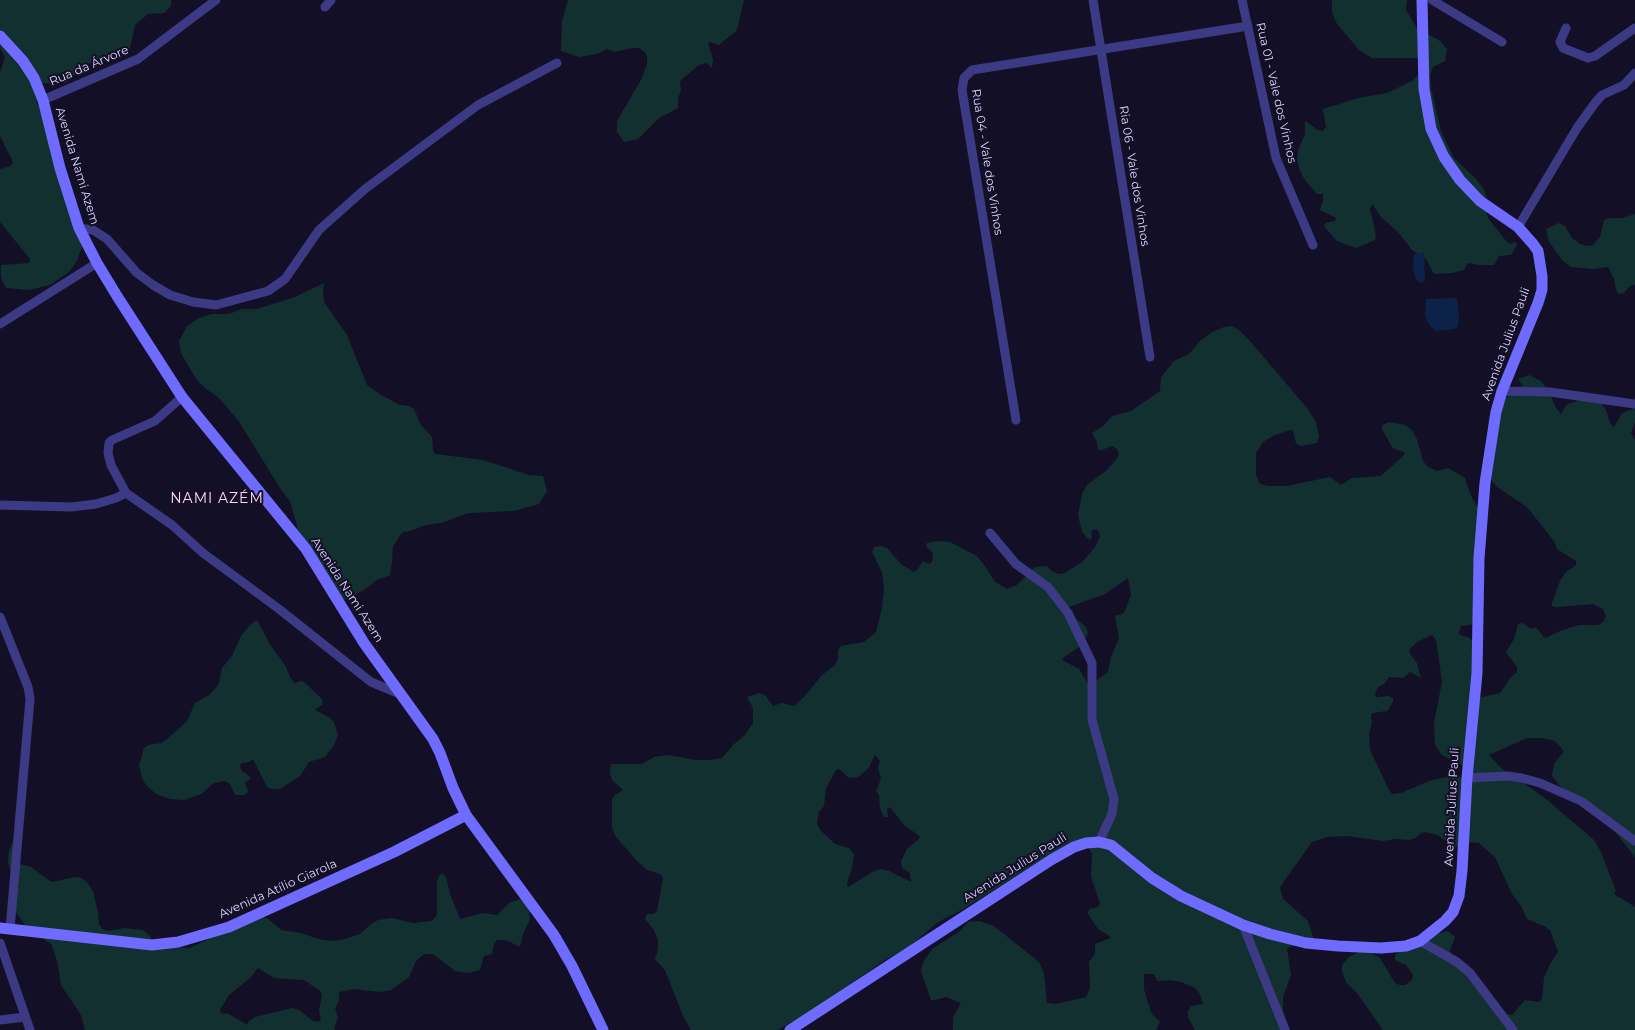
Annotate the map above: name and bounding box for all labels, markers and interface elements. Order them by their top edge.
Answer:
street label: Rua 01 - Vale dos Vinhos [1253,21,1299,165]
street label: Rua da Árvore [47,43,131,89]
street label: Rua 04 - Vale dos Vinhos [968,88,1006,236]
street label: Ria 06 - Vale dos Vinhos [1116,105,1152,247]
street label: Avenida Nami Azem [52,106,102,226]
street label: Avenida Julius Pauli [1479,286,1533,402]
district label: NAMI AZÉM [169,491,265,507]
street label: Avenida Nami Azem [308,535,386,645]
street label: Avenida Julius Pauli [1442,747,1462,867]
street label: Avenida Julius Pauli [961,830,1069,906]
street label: Avenida Atílio Giarola [217,857,339,921]

